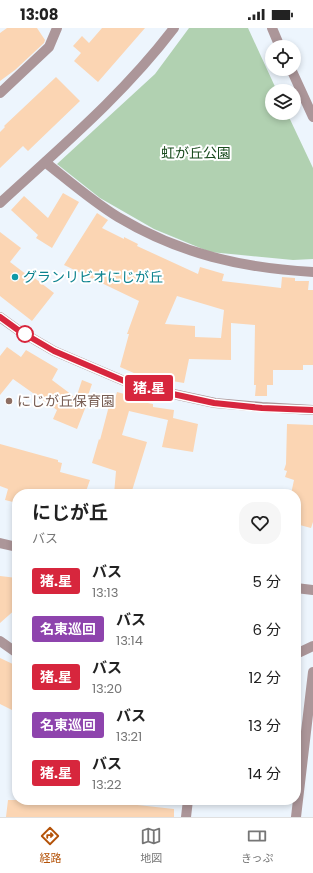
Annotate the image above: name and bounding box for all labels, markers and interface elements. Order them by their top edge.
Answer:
text: 13:08 [20,4,58,25]
map controls [265,40,301,120]
button: locate [265,40,301,76]
button: layers [265,84,301,120]
park label: 虹が丘公園 [161,143,231,163]
place label: グランリビオにじが丘 [23,267,163,287]
marker: グランリビオにじが丘 [10,272,20,282]
unlabelled marker [16,325,34,343]
line badge: 猪.星 [126,375,172,401]
text: 猪.星 [133,378,165,398]
place label: にじが丘保育園 [17,391,115,411]
marker: にじが丘保育園 [4,396,14,406]
text: にじが丘 [32,499,108,526]
button: heart [239,502,281,544]
text: バス [32,529,58,548]
text: バス [92,561,122,582]
text: 猪.星 [40,571,72,591]
text: 5 分 [253,571,281,592]
text: 13:13 [92,583,118,602]
text: バス [116,609,146,630]
text: 名東巡回 [40,619,96,639]
text: 6 分 [252,619,281,640]
text: 13:14 [116,631,143,650]
text: バス [92,657,122,678]
text: 猪.星 [40,667,72,687]
text: 12 分 [249,667,281,688]
text: 13:20 [92,679,122,698]
text: バス [116,705,146,726]
text: 名東巡回 [40,715,96,735]
text: 13 分 [248,715,281,736]
text: 13:21 [116,727,142,746]
text: バス [92,753,122,774]
text: 猪.星 [40,763,72,783]
text: 14 分 [248,763,281,784]
text: 13:22 [92,775,122,794]
tab: 経路 [39,825,61,867]
tab: 地図 [140,825,162,867]
tab: きっぷ [241,825,274,867]

